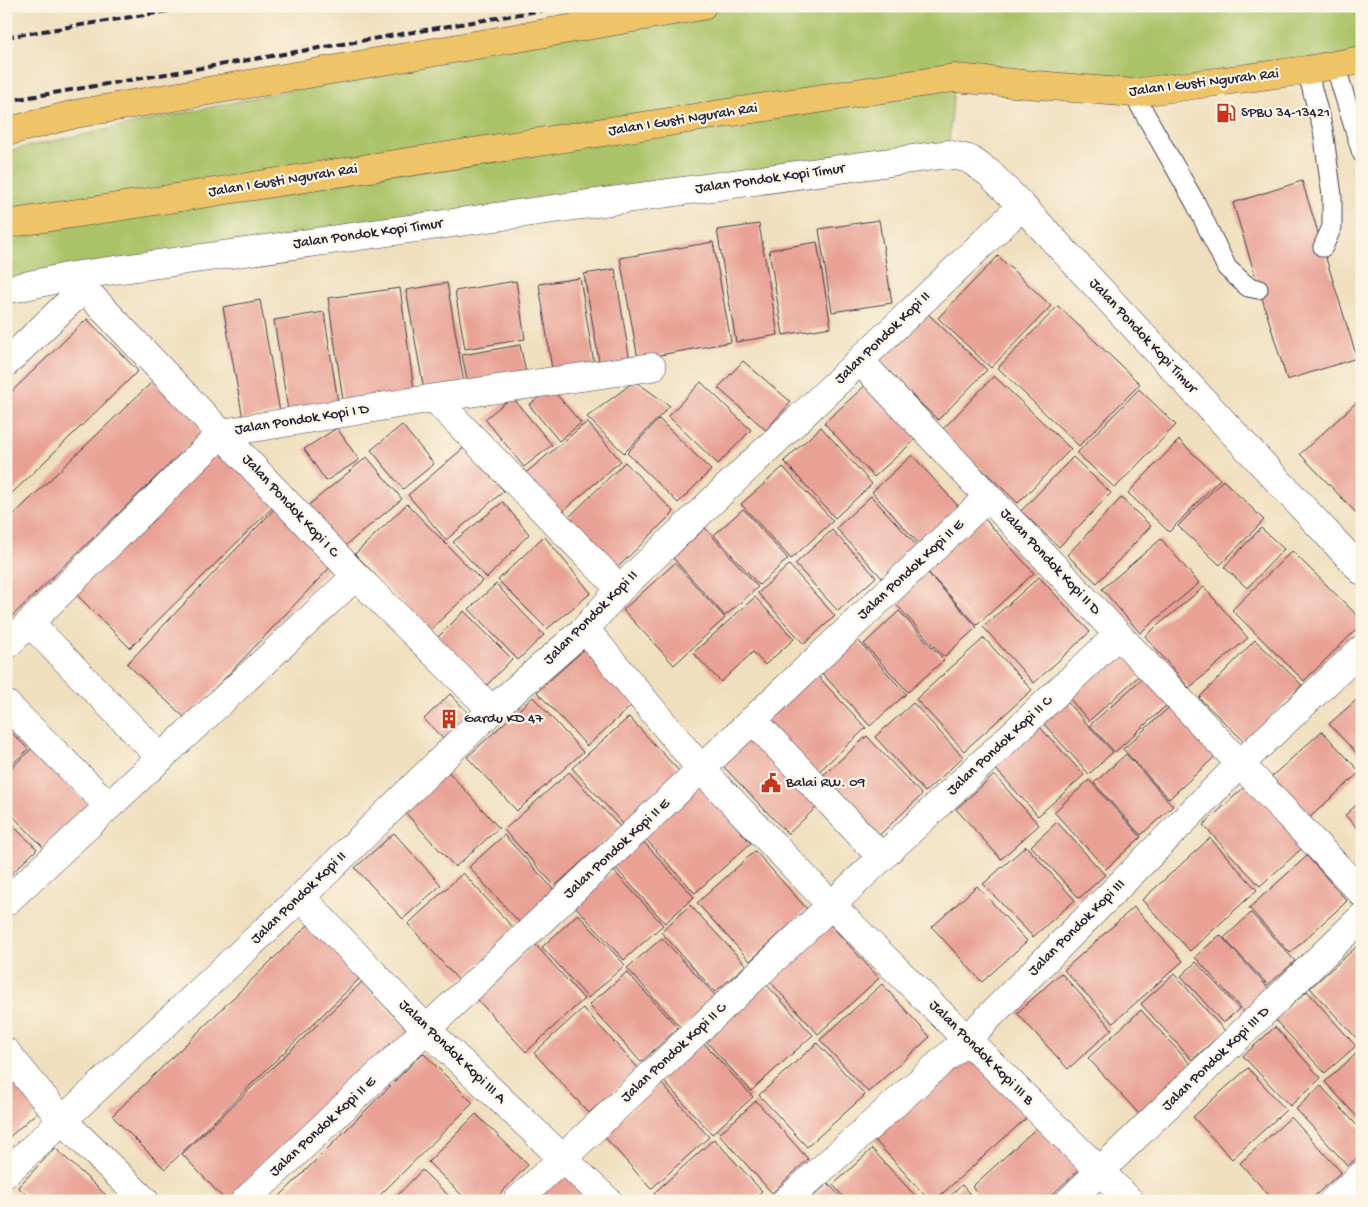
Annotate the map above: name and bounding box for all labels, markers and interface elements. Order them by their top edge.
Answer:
street label: Jalan I Gusti Ngurah Rai [1128,65,1280,101]
street label: Jalan I Gusti Ngurah Rai [607,99,759,141]
fuel station icon: SPBU 34-13421 [1215,102,1237,124]
place label: SPBU 34-13421 [1241,104,1330,122]
street label: Jalan Pondok Kopi Timur [694,159,848,198]
street label: Jalan I Gusti Ngurah Rai [207,160,359,202]
street label: Jalan Pondok Kopi Timur [292,214,446,253]
street label: Jalan Pondok Kopi Timur [1085,275,1202,399]
street label: Jalan Pondok Kopi II [831,288,935,388]
street label: Jalan Pondok Kopi I D [234,400,371,440]
street label: Jalan Pondok Kopi I C [238,451,343,562]
street label: Jalan Pondok Kopi II D [996,505,1104,619]
street label: Jalan Pondok Kopi II E [854,516,968,624]
street label: Jalan Pondok Kopi II [540,567,642,669]
street label: Jalan Pondok Kopi II C [944,692,1057,800]
building icon: Gardu KD 47 [438,708,460,730]
place label: Gardu KD 47 [464,710,544,728]
public building icon: Balai RW. 09 [760,772,782,794]
place label: Balai RW. 09 [785,774,866,792]
street label: Jalan Pondok Kopi II E [560,795,674,903]
street label: Jalan Pondok Kopi II [247,848,351,948]
street label: Jalan Pondok Kopi III [1025,876,1129,980]
street label: Jalan Pondok Kopi III A [395,996,510,1109]
street label: Jalan Pondok Kopi III B [925,997,1037,1109]
street label: Jalan Pondok Kopi II C [618,999,731,1107]
street label: Jalan Pondok Kopi III D [1158,1003,1274,1115]
street label: Jalan Pondok Kopi II E [266,1073,380,1181]

